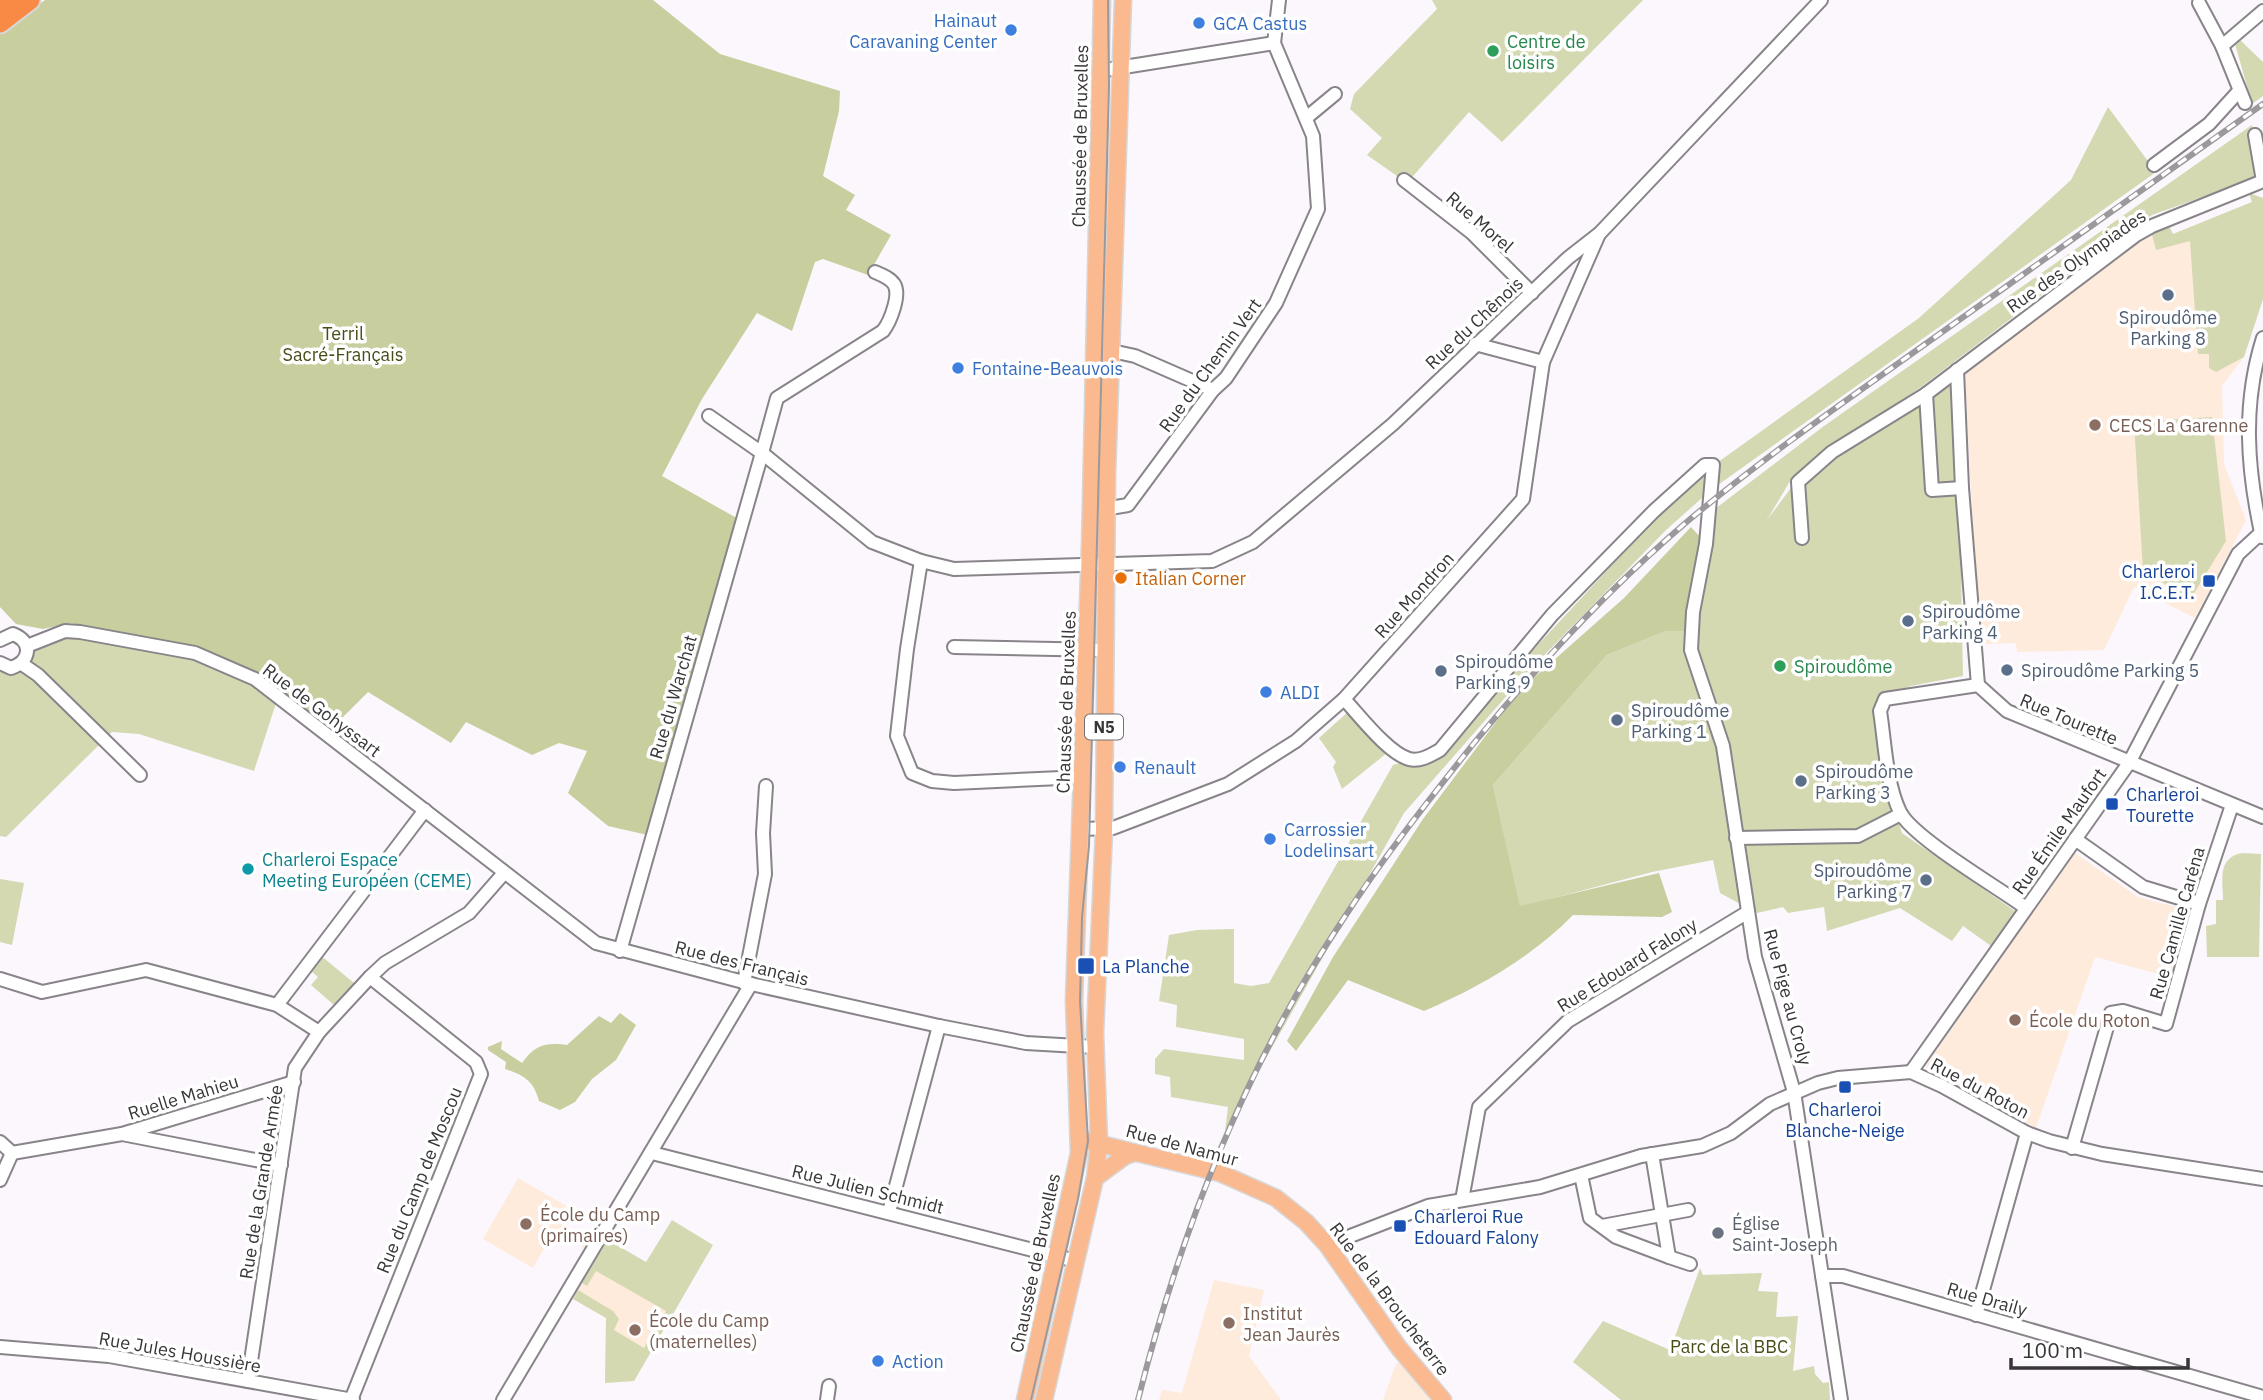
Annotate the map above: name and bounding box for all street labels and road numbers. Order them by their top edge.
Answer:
street label: Chaussée de Bruxelles [1067,44,1093,228]
street label: Rue Morel [1442,186,1519,258]
street label: Rue des Olympiades [2002,204,2150,318]
street label: Rue du Chênois [1420,272,1528,374]
street label: Rue du Chemin Vert [1154,293,1266,437]
street label: Rue Mondron [1369,547,1459,643]
street label: Chaussée de Bruxelles [1051,610,1081,794]
street label: Rue du Warchat [644,632,702,762]
street label: Rue de Gohyssart [258,658,386,762]
street label: Rue Tourette [2017,688,2121,750]
road number: N5 [1085,714,1123,740]
street label: Rue Émile Maufort [2007,763,2111,899]
street label: Rue Camille Caréna [2144,844,2210,1002]
street label: Rue Edouard Falony [1553,913,1701,1017]
street label: Rue Pige au Croly [1759,926,1817,1068]
street label: Rue des Français [673,935,811,991]
street label: Rue du Roton [1927,1052,2033,1124]
street label: Ruelle Mahieu [125,1069,241,1125]
street label: Rue de la Grande Armée [234,1083,288,1281]
street label: Rue du Camp de Moscou [371,1083,467,1277]
street label: Rue de Namur [1123,1119,1241,1171]
street label: Rue Julien Schmidt [790,1159,946,1219]
street label: Chaussée de Bruxelles [1005,1171,1065,1355]
street label: Rue de la Broucheterre [1325,1218,1455,1380]
street label: Rue Draily [1944,1277,2030,1321]
street label: Rue Jules Houssière [97,1326,263,1378]

